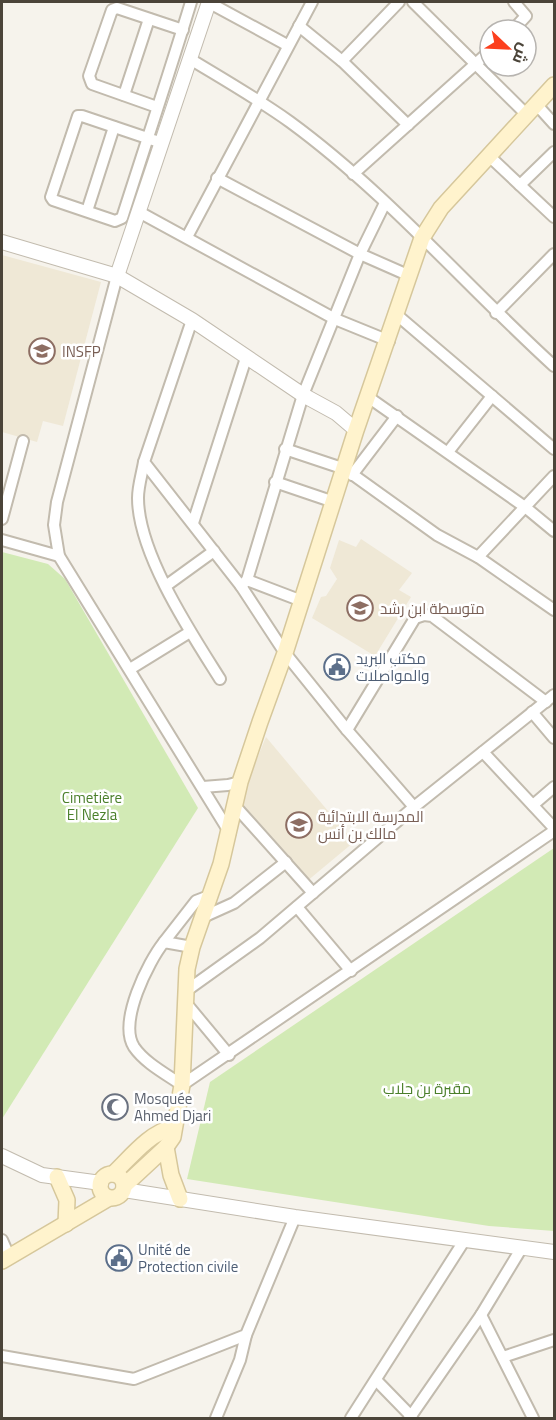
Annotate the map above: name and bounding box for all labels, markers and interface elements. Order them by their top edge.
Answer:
north arrow [478,18,538,78]
text: ش [507,40,537,68]
school or university icon: INSFP [27,336,57,366]
place label: INSFP [62,340,101,363]
school or university icon: متوسطة ابن رشد [345,593,375,623]
place label: متوسطة ابن رشد [380,597,485,620]
place label: مكتب البريد والمواصلات [356,647,429,687]
public building icon: مكتب البريد والمواصلات [322,652,352,682]
park label: Cimetière El Nezla [62,786,122,826]
place label: المدرسة الابتدائية مالك بن أنس [318,805,424,845]
school or university icon: المدرسة الابتدائية مالك بن أنس [284,810,314,840]
park label: مقبرة بن جلاب [383,1077,471,1100]
place label: Mosquée Ahmed Djari [134,1087,211,1127]
mosque icon: Mosquée Ahmed Djari [100,1092,130,1122]
place label: Unité de Protection civile [138,1238,238,1278]
public building icon: Unité de Protection civile [104,1243,134,1273]

